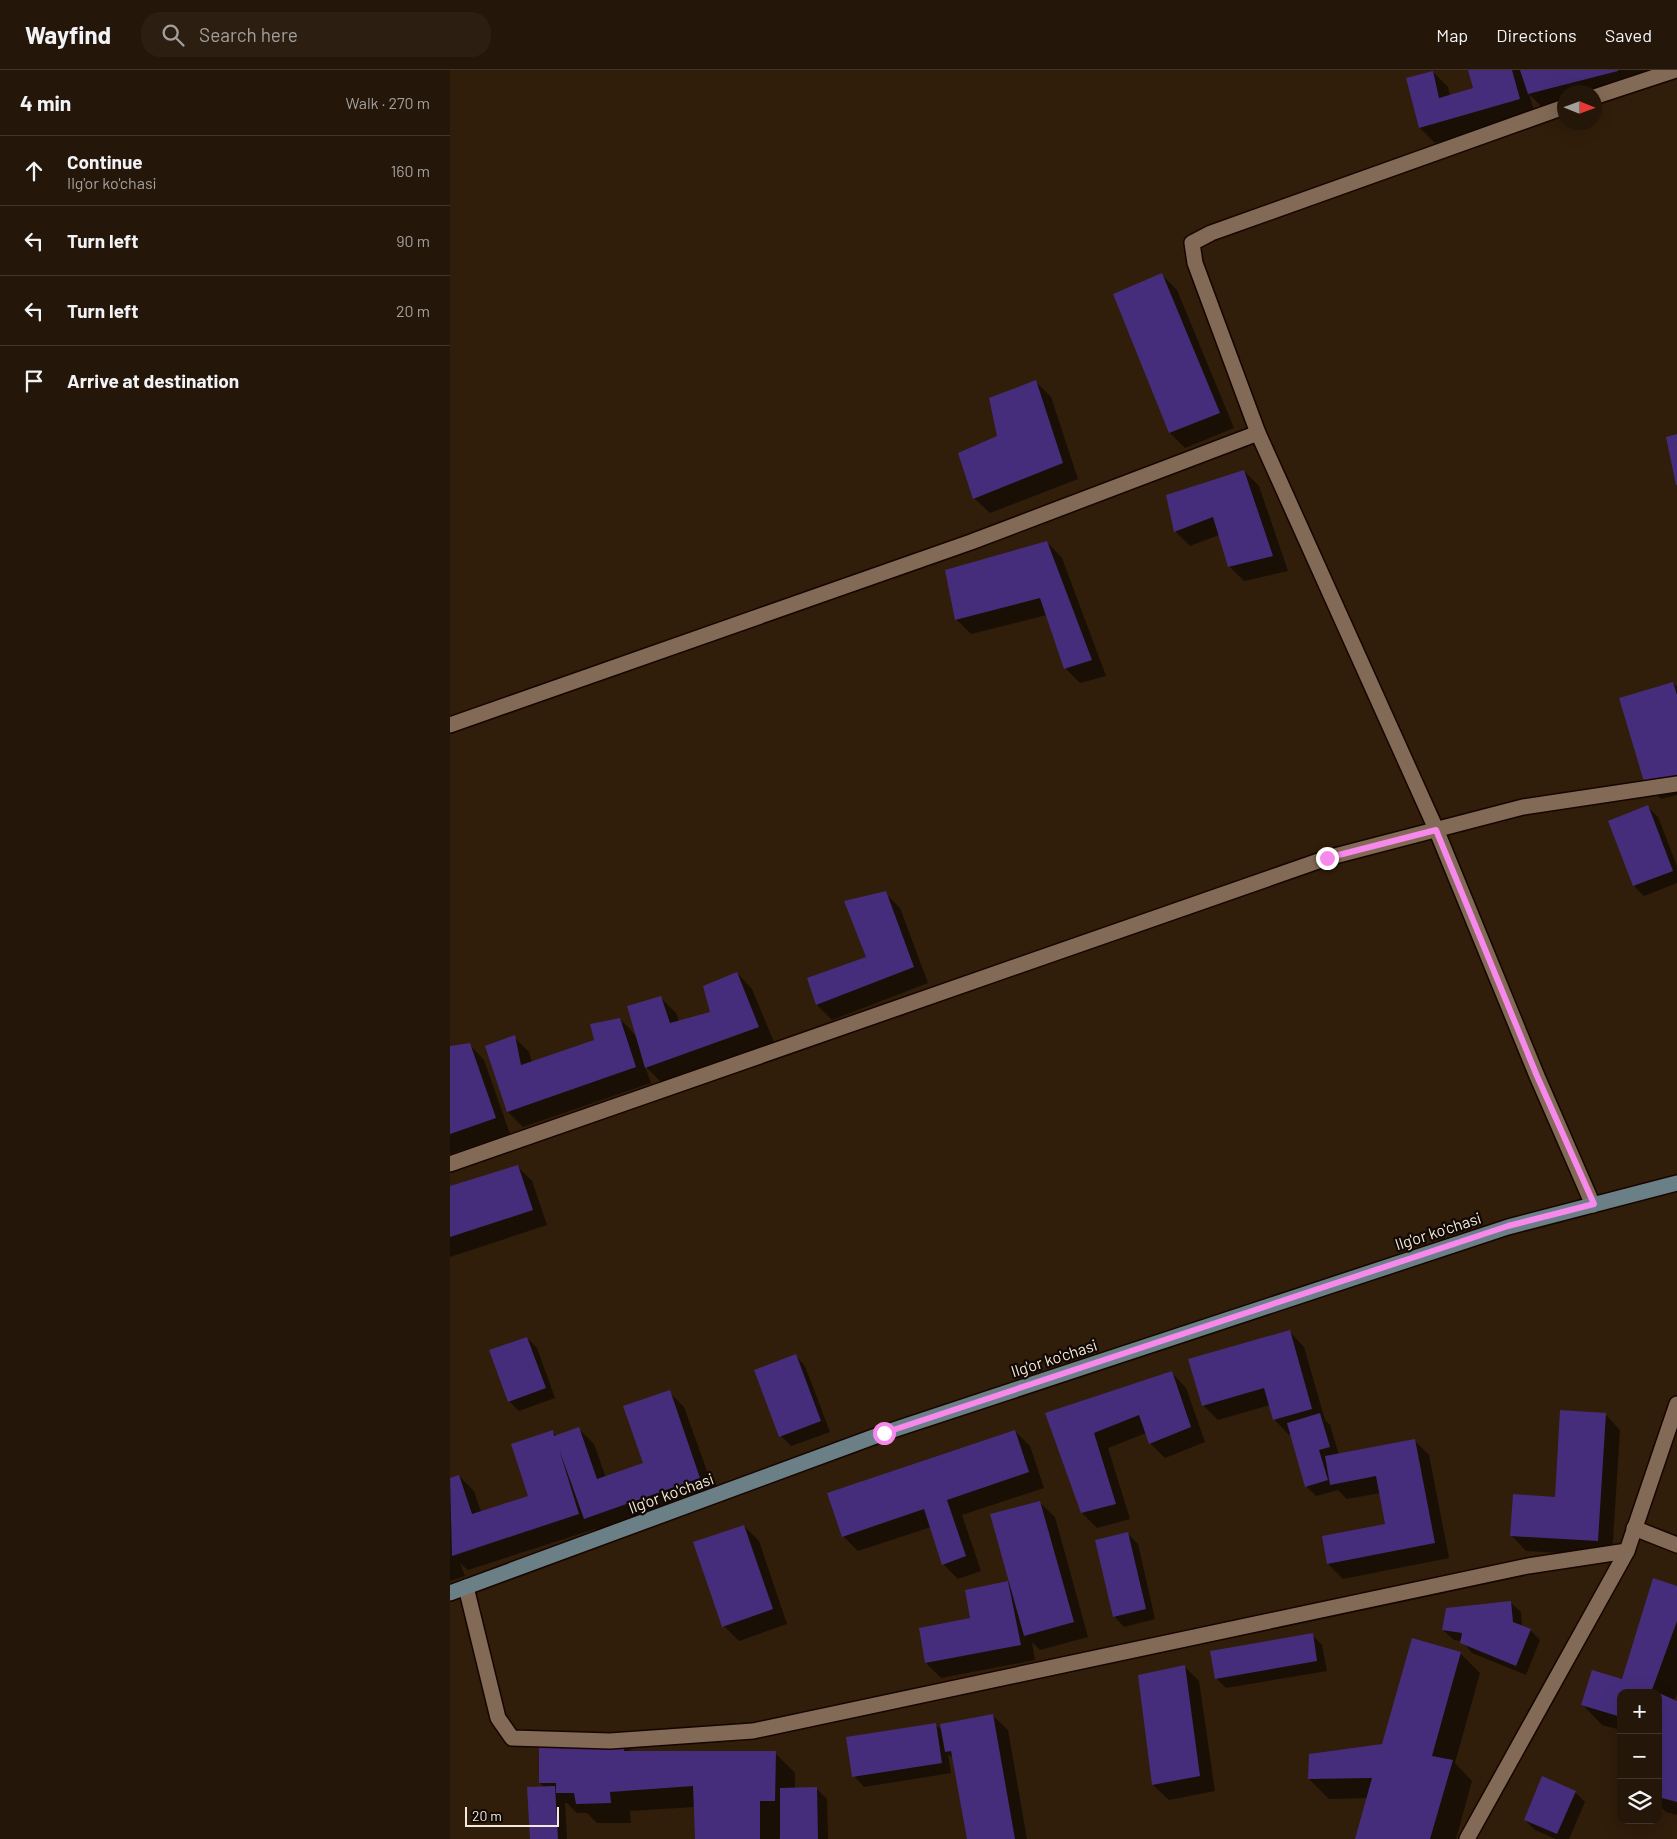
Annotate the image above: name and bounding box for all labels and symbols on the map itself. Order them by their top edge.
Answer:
north arrow [1557,85,1602,130]
route end [1316,847,1339,870]
street label: Ilg'or ko'chasi [1392,1208,1483,1253]
street label: Ilg'or ko'chasi [1008,1335,1099,1380]
route start [873,1422,896,1445]
street label: Ilg'or ko'chasi [625,1468,716,1517]
scale bar [465,1804,559,1827]

